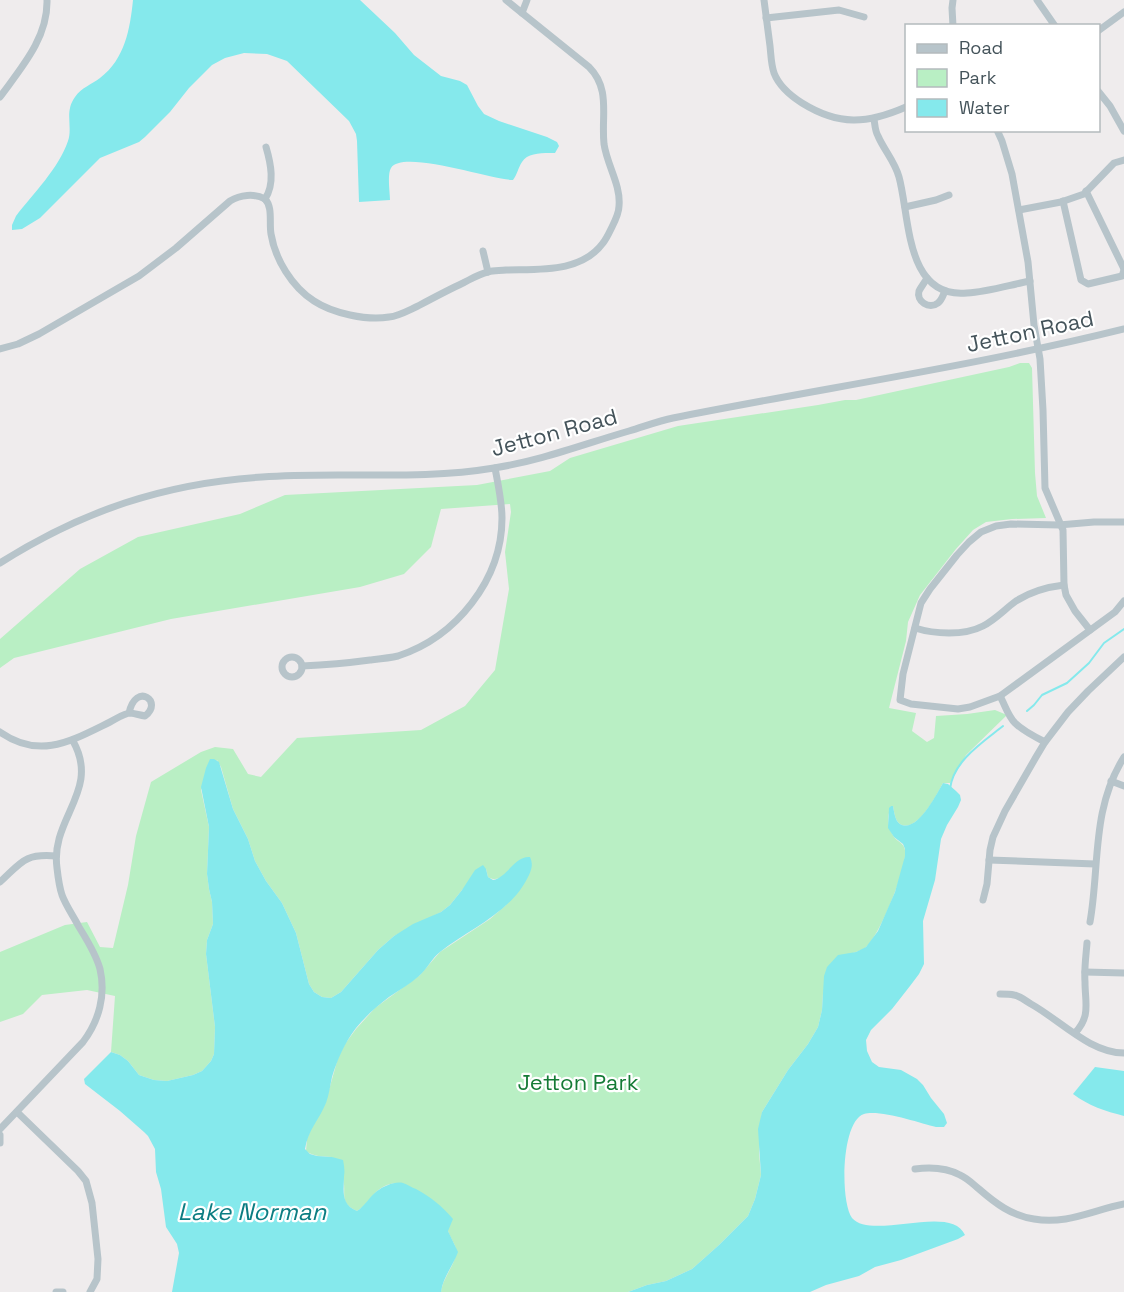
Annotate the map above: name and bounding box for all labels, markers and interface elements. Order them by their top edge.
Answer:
legend [905,24,1100,132]
text: Road [959,36,1003,59]
text: Park [959,66,997,89]
text: Water [959,96,1010,119]
street label: Jetton Road [964,304,1096,358]
street label: Jetton Road [488,402,620,462]
park label: Jetton Park [517,1068,639,1096]
water label: Lake Norman [178,1196,328,1227]

